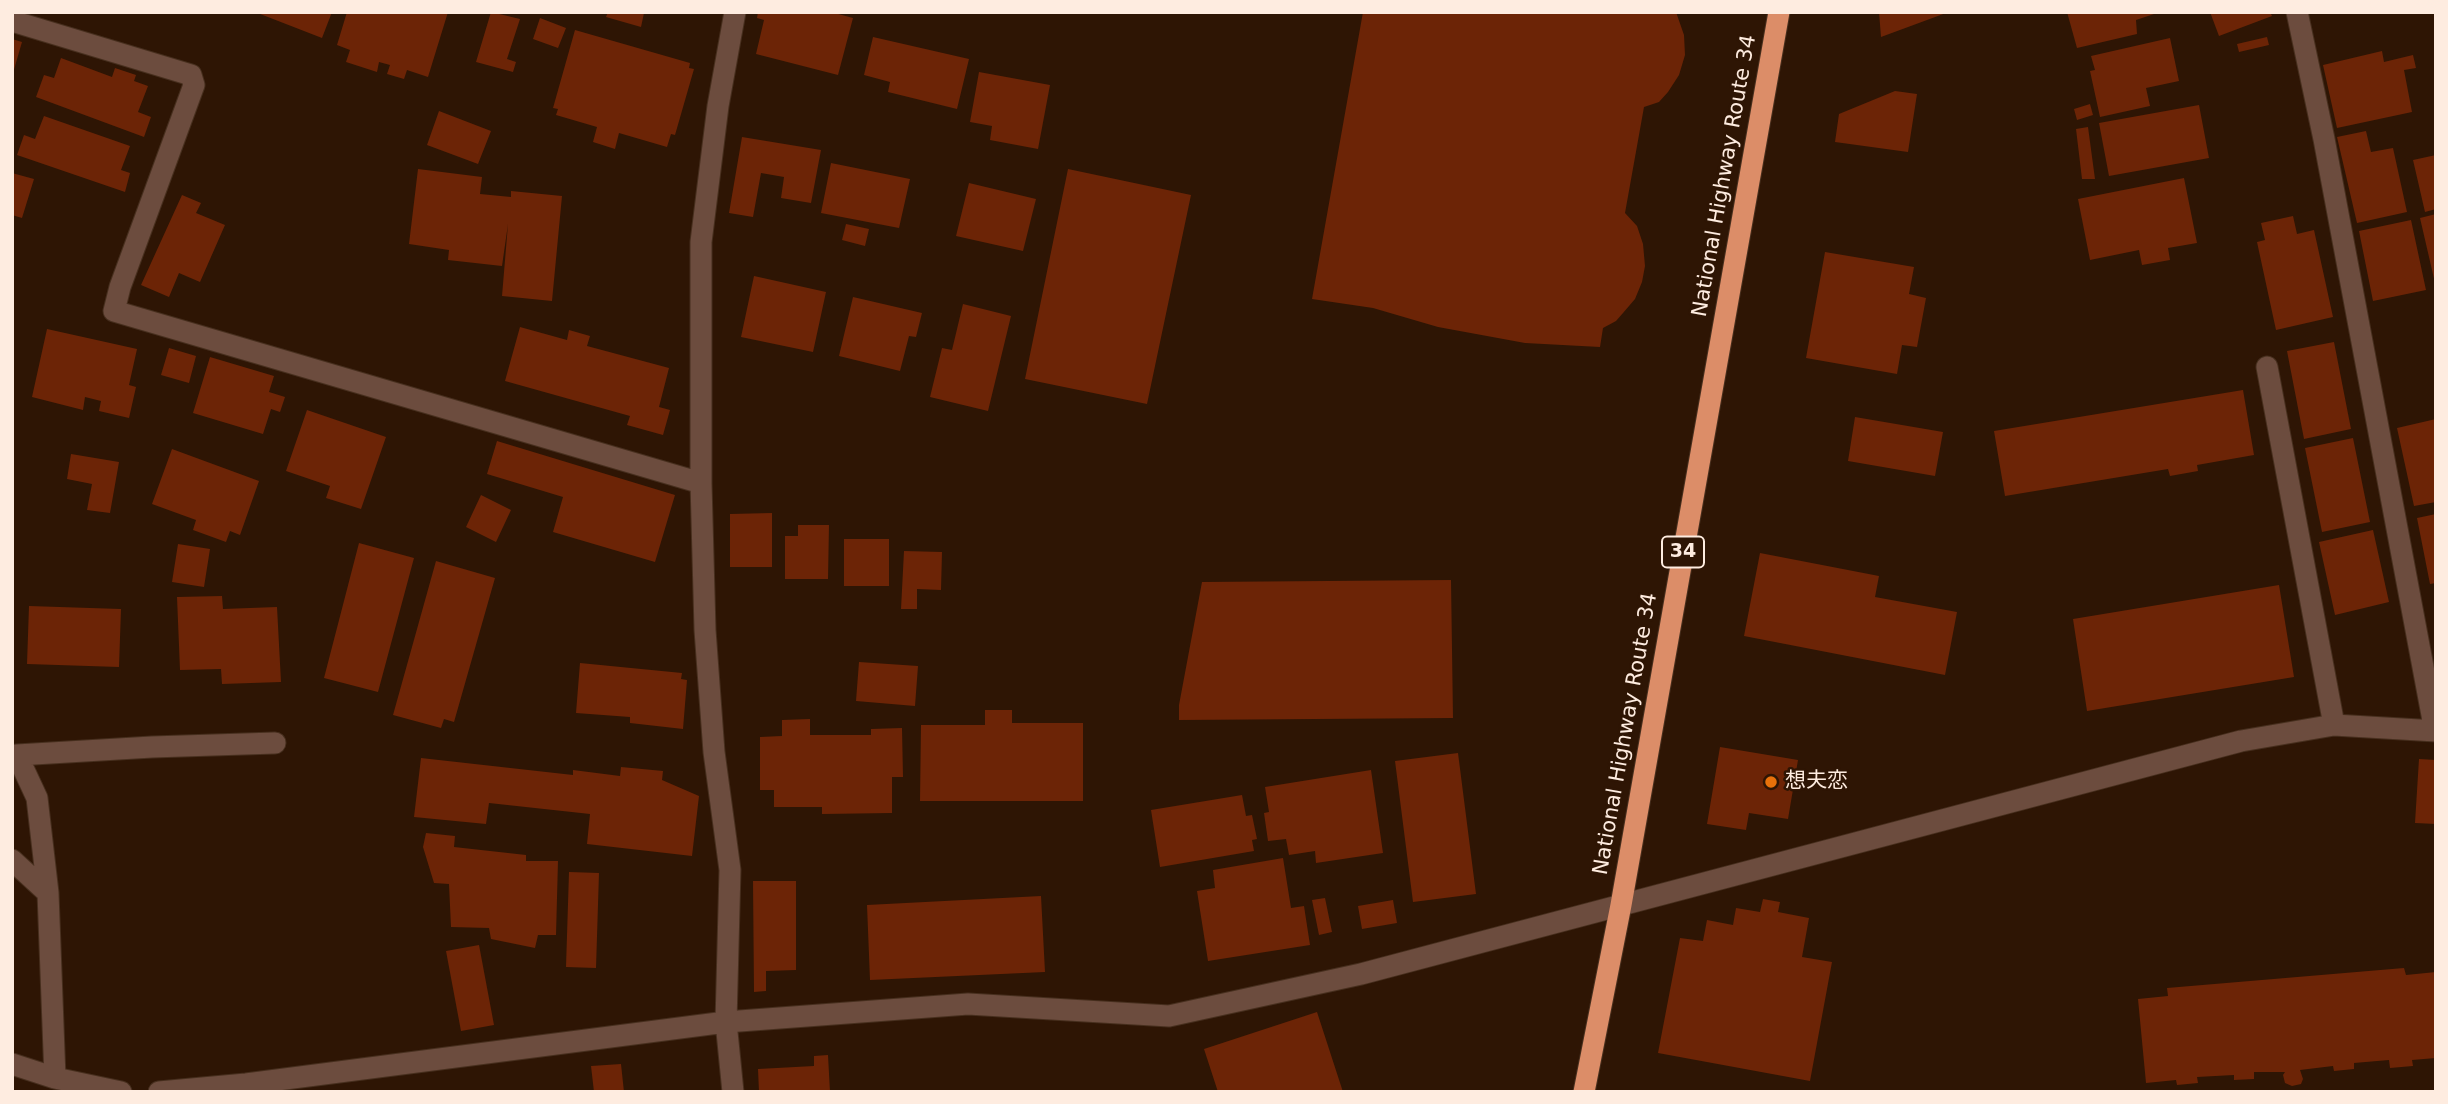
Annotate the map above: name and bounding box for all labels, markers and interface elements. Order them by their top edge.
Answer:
street label: National Highway Route 34 [1688,33,1762,319]
road number: 34 [1662,537,1704,568]
street label: National Highway Route 34 [1589,591,1663,877]
place label: 想夫恋 [1785,769,1848,795]
marker: 想夫恋 [1763,774,1779,790]

